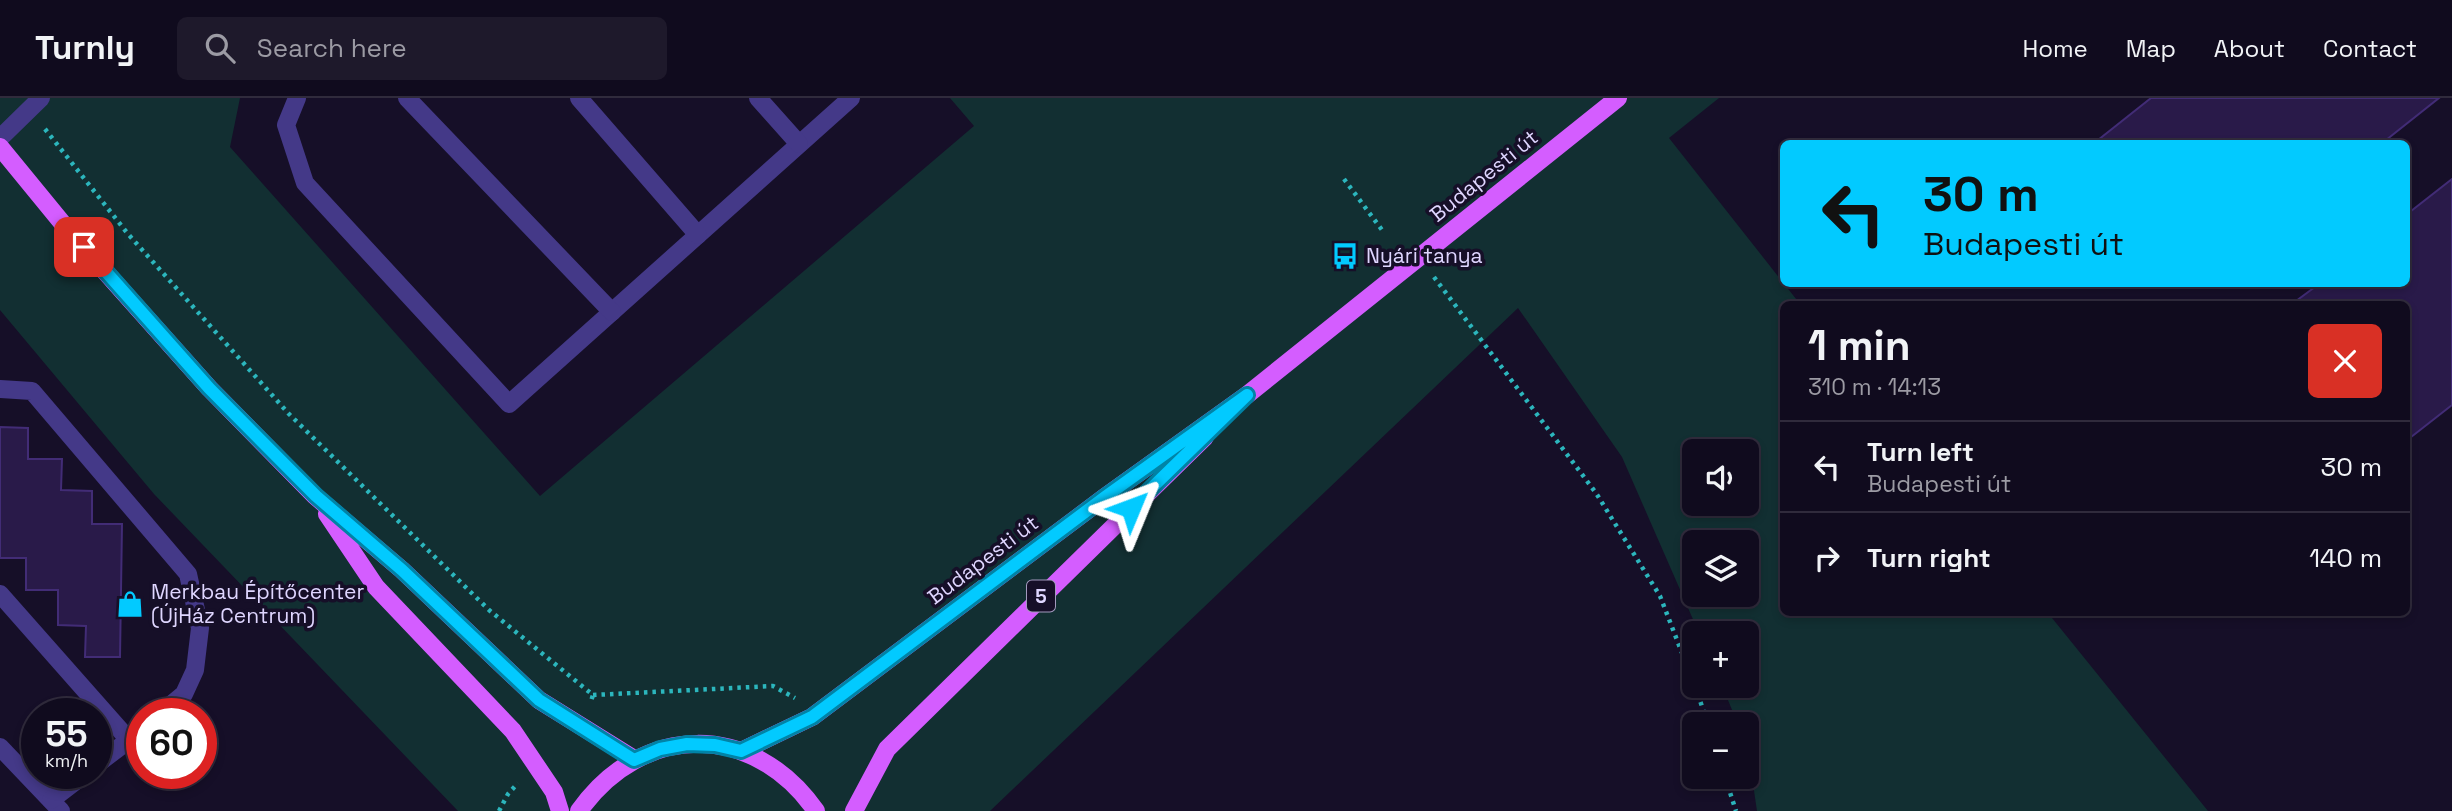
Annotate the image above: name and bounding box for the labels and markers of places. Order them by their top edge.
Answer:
pin [54,217,114,277]
bus stop icon: Nyári tanya [1330,241,1360,271]
place label: Nyári tanya [1366,242,1483,269]
place label: Merkbau Építőcenter (ÚjHáz Centrum) [151,578,364,629]
shop icon: Merkbau Építőcenter (ÚjHáz Centrum) [115,589,145,619]

